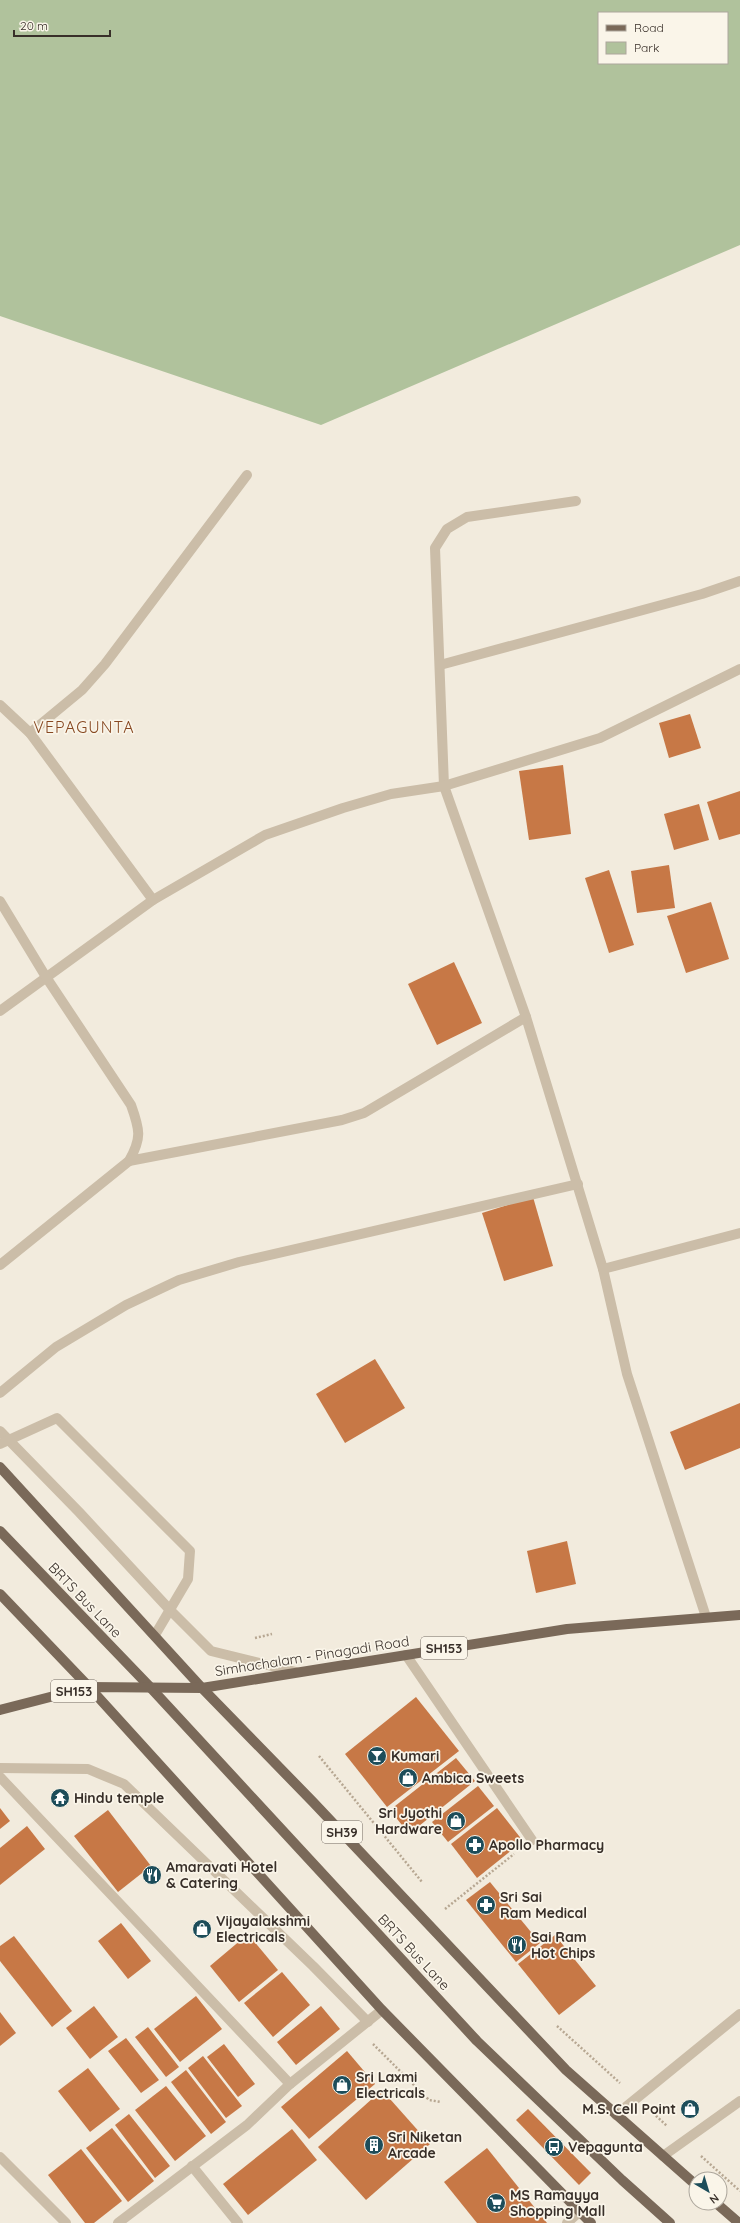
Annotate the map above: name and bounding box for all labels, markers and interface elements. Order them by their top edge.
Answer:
scale bar [14,12,110,38]
legend [598,12,728,64]
text: 20 m [20,18,48,33]
text: Road [634,20,664,35]
text: Park [634,40,659,55]
district label: VEPAGUNTA [33,717,135,737]
street label: BRTS Bus Lane [45,1559,126,1641]
street label: Simhachalam - Pinagadi Road [214,1632,410,1680]
road number: SH153 [421,1637,467,1659]
road number: SH153 [51,1680,97,1702]
bar icon: Kumari [366,1745,388,1767]
place label: Kumari [391,1747,439,1765]
shop icon: Ambica Sweets [397,1767,419,1789]
place label: Ambica Sweets [422,1769,525,1787]
temple icon: Hindu temple [49,1787,71,1809]
place label: Hindu temple [74,1789,164,1807]
place label: Sri Jyothi Hardware [375,1804,442,1838]
shop icon: Sri Jyothi Hardware [445,1810,467,1832]
road number: SH39 [322,1821,362,1843]
pharmacy icon: Apollo Pharmacy [464,1834,486,1856]
place label: Apollo Pharmacy [489,1836,604,1854]
place label: Amaravati Hotel & Catering [166,1858,277,1892]
restaurant icon: Amaravati Hotel & Catering [141,1864,163,1886]
place label: Sri Sai Ram Medical [500,1888,587,1922]
pharmacy icon: Sri Sai Ram Medical [475,1894,497,1916]
street label: BRTS Bus Lane [374,1910,454,1994]
place label: Vijayalakshmi Electricals [216,1912,310,1946]
shop icon: Vijayalakshmi Electricals [191,1918,213,1940]
place label: Sai Ram Hot Chips [531,1928,596,1962]
restaurant icon: Sai Ram Hot Chips [506,1934,528,1956]
place label: Sri Laxmi Electricals [356,2068,425,2102]
shop icon: Sri Laxmi Electricals [331,2074,353,2096]
shop icon: M.S. Cell Point [679,2098,701,2120]
place label: M.S. Cell Point [582,2100,676,2118]
place label: Sri Niketan Arcade [388,2128,462,2162]
building icon: Sri Niketan Arcade [363,2134,385,2156]
bus stop icon: Vepagunta [543,2136,565,2158]
place label: Vepagunta [568,2138,643,2156]
north arrow [688,2171,728,2211]
place label: MS Ramayya Shopping Mall [510,2186,605,2220]
text: N [707,2191,722,2207]
supermarket icon: MS Ramayya Shopping Mall [485,2192,507,2214]

